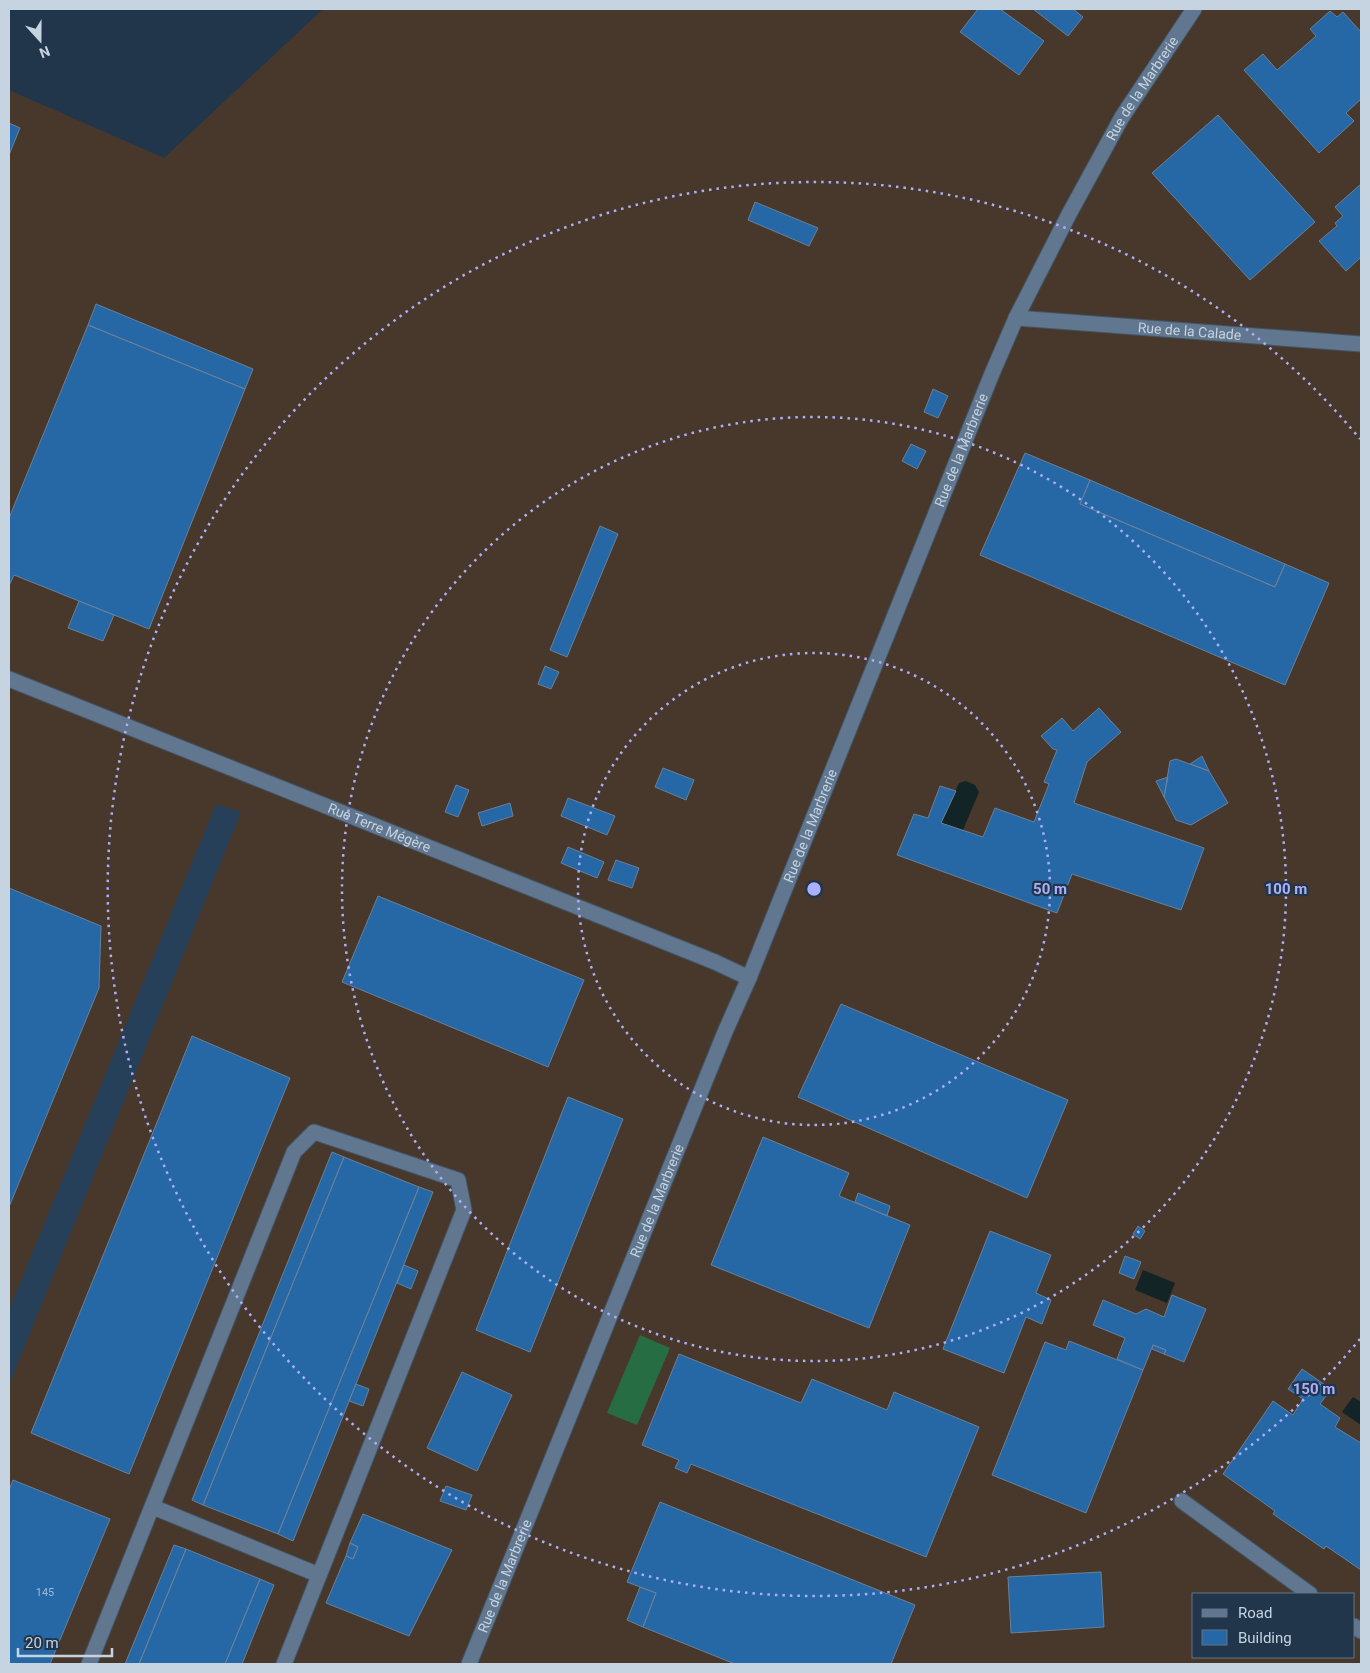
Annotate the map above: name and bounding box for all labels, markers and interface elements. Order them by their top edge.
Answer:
north arrow [15,15,65,65]
street label: Rue de la Marbrerie [1103,33,1181,143]
text: N [37,43,52,61]
street label: Rue de la Calade [1137,319,1242,343]
street label: Rue de la Marbrerie [931,391,991,509]
street label: Rue de la Marbrerie [780,767,840,885]
street label: Rue Terre Mégère [326,800,433,855]
centre of rings [805,880,823,898]
text: 50 m [1033,880,1067,898]
text: 100 m [1265,880,1307,898]
street label: Rue de la Marbrerie [627,1142,687,1260]
text: 150 m [1293,1380,1335,1398]
street label: Rue de la Marbrerie [475,1517,535,1635]
house number: 145 [36,1586,54,1599]
legend [1192,1593,1355,1658]
text: Road [1238,1604,1272,1622]
scale bar [18,1626,111,1658]
text: Building [1238,1629,1292,1647]
text: 20 m [25,1634,59,1652]

